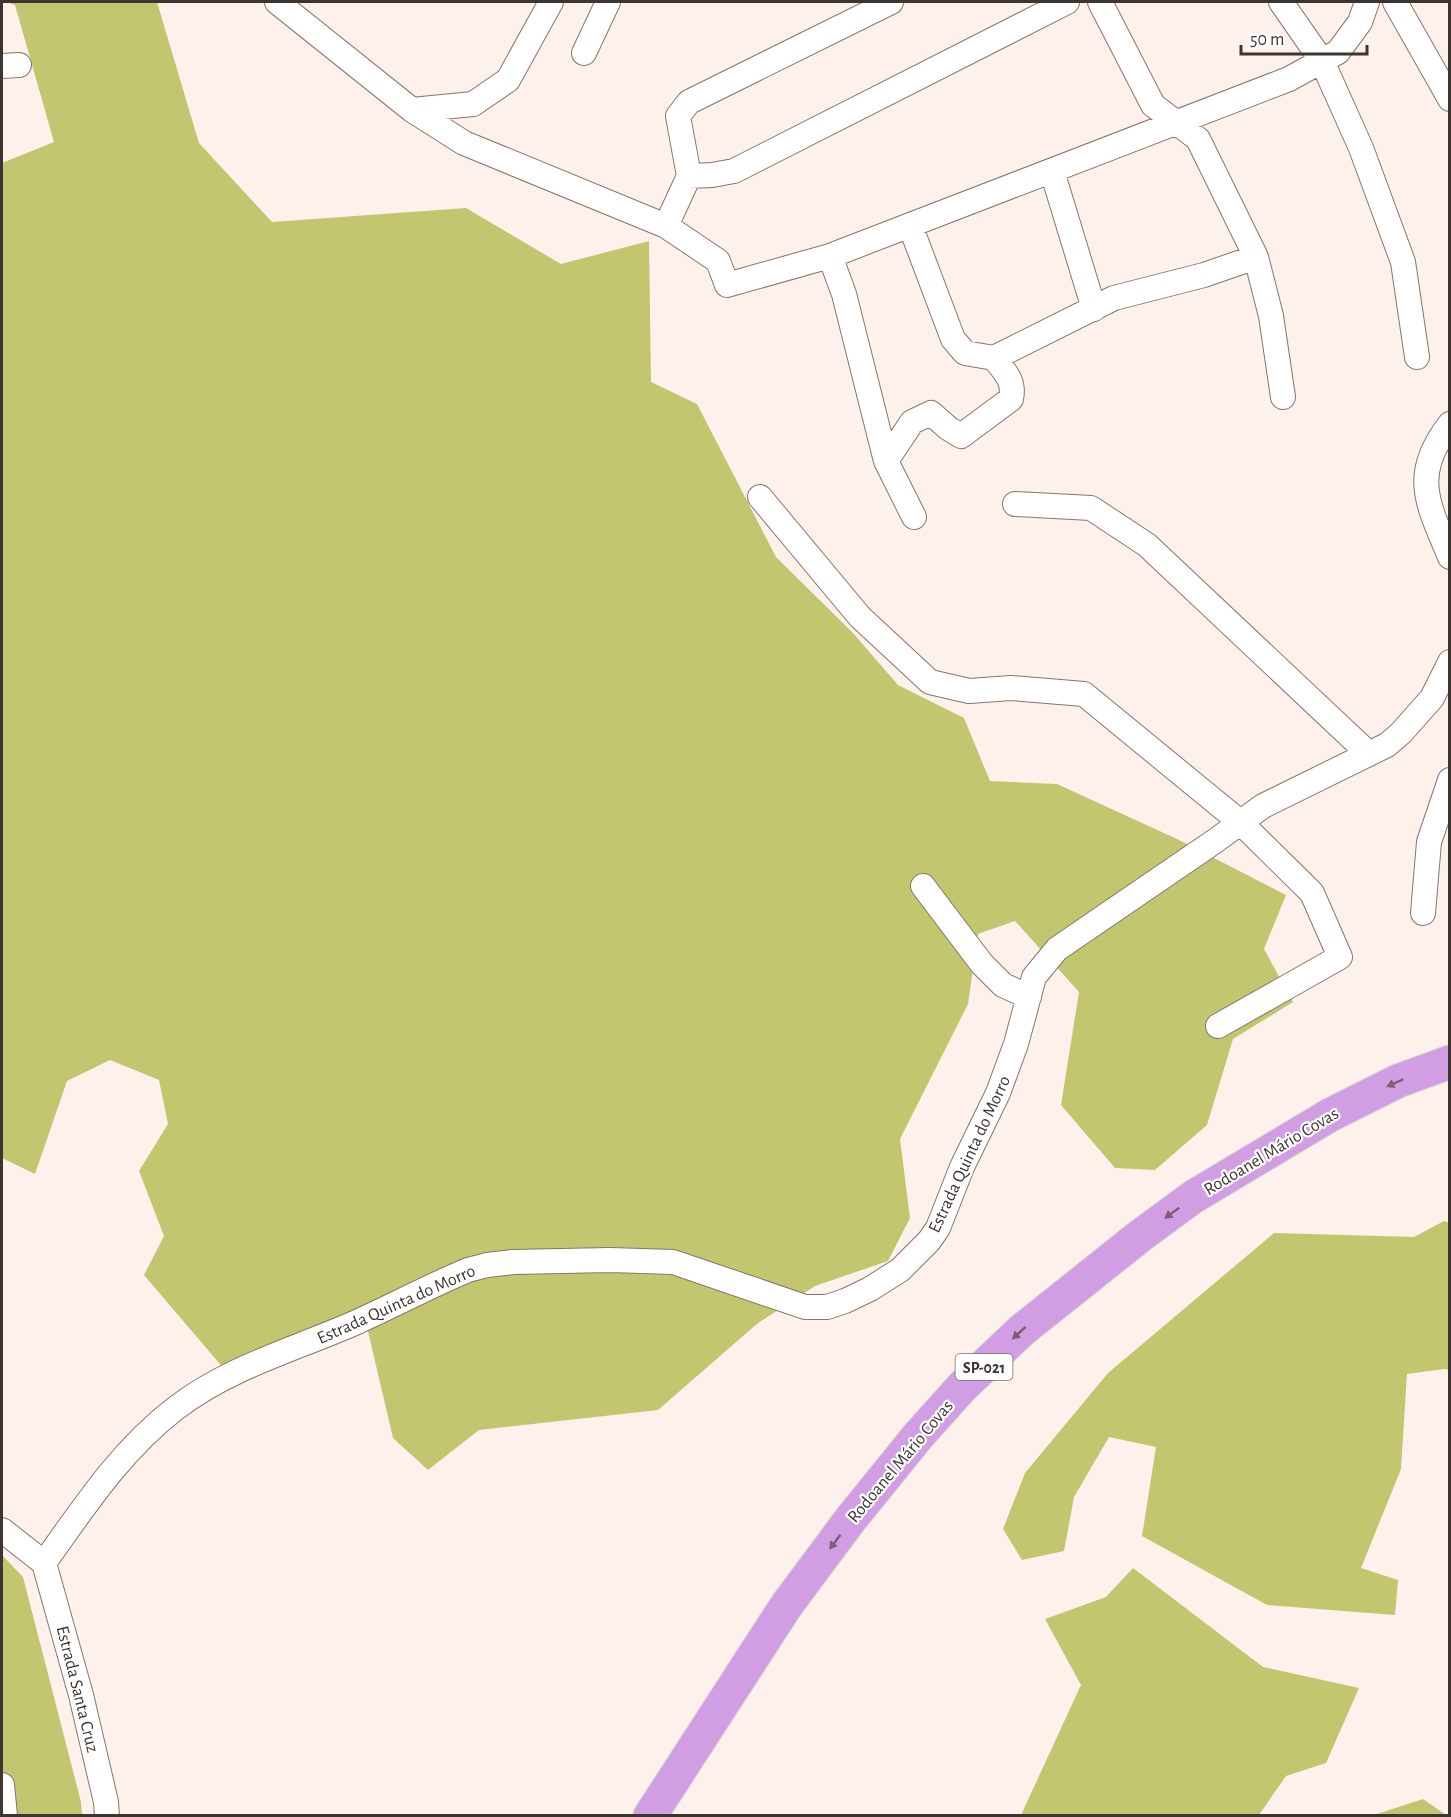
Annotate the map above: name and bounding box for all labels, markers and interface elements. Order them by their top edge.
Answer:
scale bar [1241,18,1367,56]
text: 50 m [1250,31,1284,49]
street label: Estrada Quinta do Morro [926,1073,1014,1236]
one-way arrow [1386,1078,1404,1088]
street label: Rodoanel Mário Covas [1201,1105,1342,1199]
one-way arrow [1165,1206,1180,1218]
street label: Estrada Quinta do Morro [315,1262,478,1348]
one-way arrow [1012,1326,1027,1340]
road number: SP-021 [956,1354,1012,1380]
street label: Rodoanel Mário Covas [845,1397,957,1526]
one-way arrow [829,1534,841,1549]
street label: Estrada Santa Cruz [53,1624,101,1754]

